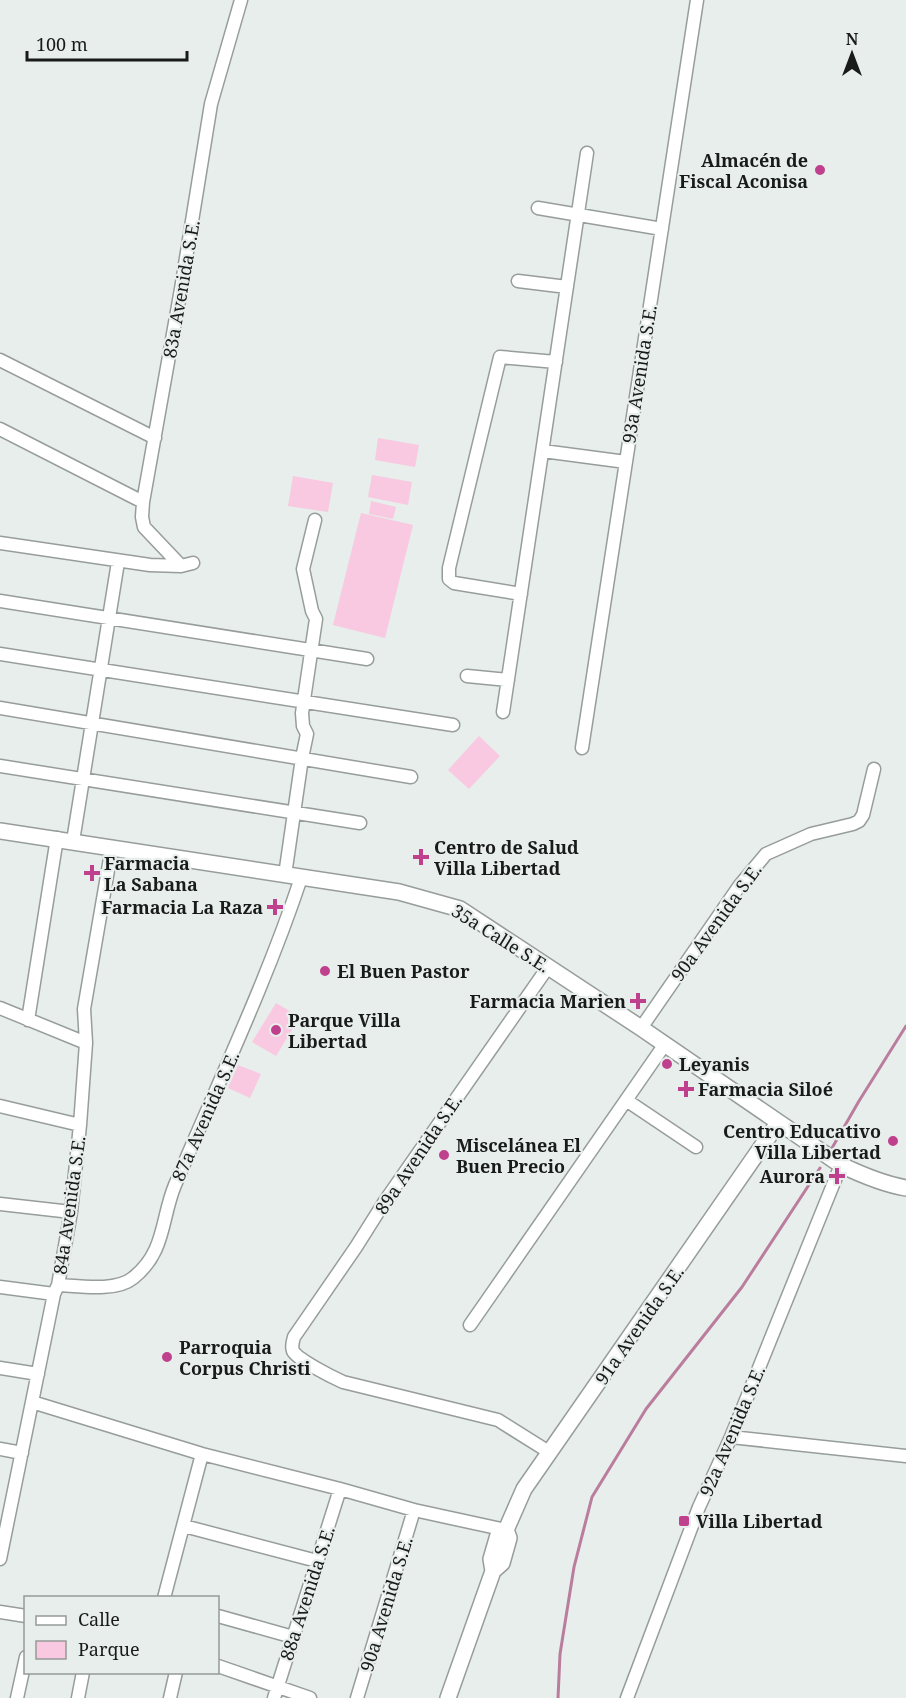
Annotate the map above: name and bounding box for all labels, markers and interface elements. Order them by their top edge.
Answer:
scale bar [27,24,188,62]
north arrow [822,24,882,84]
text: N [846,28,859,50]
text: 100 m [36,32,88,56]
place label: Almacén de Fiscal Aconisa [679,148,808,193]
marker: Almacén de Fiscal Aconisa [813,163,827,177]
street label: 83a Avenida S.E. [157,218,205,360]
street label: 93a Avenida S.E. [616,303,662,445]
place label: Centro de Salud Villa Libertad [434,835,579,880]
marker: Centro de Salud Villa Libertad [412,848,430,866]
place label: Farmacia La Sabana [104,851,198,896]
street label: 90a Avenida S.E. [665,858,767,986]
marker: Farmacia La Sabana [85,866,99,880]
place label: Farmacia La Raza [101,895,263,919]
street label: 35a Calle S.E. [447,898,555,978]
marker: Farmacia La Raza [268,900,282,914]
place label: El Buen Pastor [337,959,470,983]
marker: El Buen Pastor [318,964,332,978]
place label: Farmacia Marien [469,989,626,1013]
marker: Farmacia Marien [631,994,645,1008]
place label: Parque Villa Libertad [288,1008,401,1053]
marker: Parque Villa Libertad [269,1023,283,1037]
street label: 87a Avenida S.E. [166,1047,244,1185]
place label: Leyanis [679,1052,750,1076]
marker: Leyanis [660,1057,674,1071]
place label: Farmacia Siloé [698,1077,833,1101]
marker: Farmacia Siloé [679,1082,693,1096]
street label: 89a Avenida S.E. [369,1089,467,1219]
place label: Centro Educativo Villa Libertad [723,1119,881,1164]
place label: Miscelánea El Buen Precio [456,1133,582,1178]
street label: 84a Avenida S.E. [47,1134,91,1276]
marker: Centro Educativo Villa Libertad [886,1134,900,1148]
marker: Miscelánea El Buen Precio [437,1148,451,1162]
place label: Aurora [759,1164,825,1188]
marker: Aurora [830,1169,844,1183]
street label: 91a Avenida S.E. [589,1261,689,1389]
place label: Parroquia Corpus Christi [179,1335,311,1380]
marker: Parroquia Corpus Christi [160,1350,174,1364]
street label: 92a Avenida S.E. [694,1362,770,1500]
place label: Villa Libertad [696,1509,823,1533]
marker: Villa Libertad [677,1514,691,1528]
street label: 88a Avenida S.E. [274,1523,340,1663]
street label: 90a Avenida S.E. [354,1534,418,1674]
legend [24,1596,219,1674]
text: Calle [78,1607,120,1631]
text: Parque [78,1637,140,1661]

